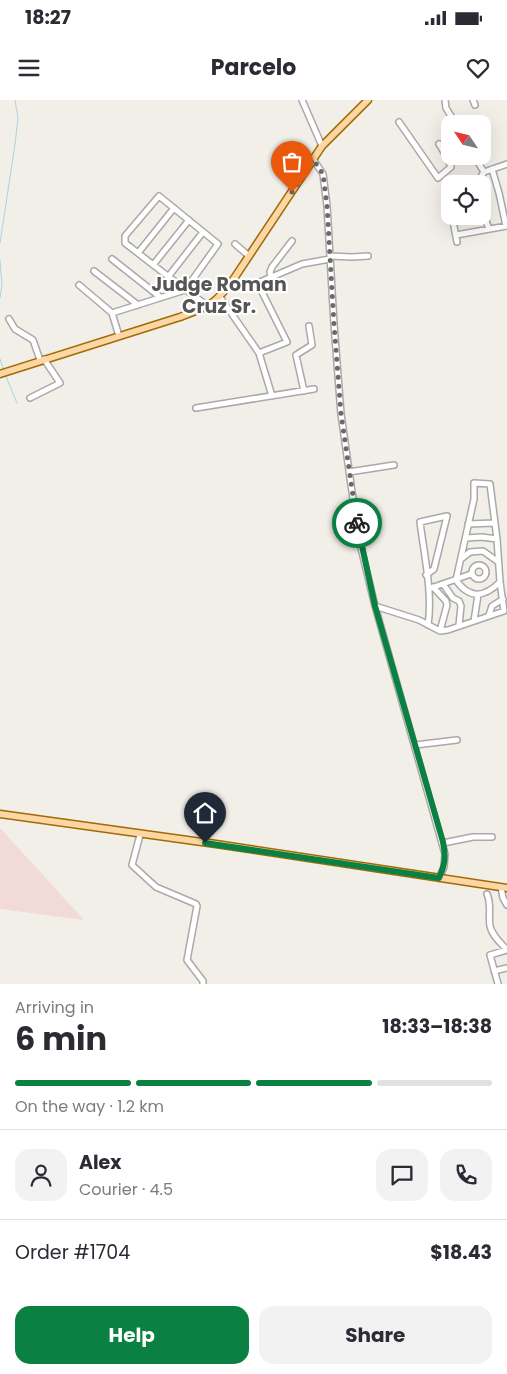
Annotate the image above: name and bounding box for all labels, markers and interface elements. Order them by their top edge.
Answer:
text: 18:27 [25,4,71,31]
text: Parcelo [211,52,296,83]
icon: menu [15,54,43,82]
icon: heart [464,54,492,82]
north arrow [441,115,491,165]
map controls [441,115,491,225]
pin [271,141,313,192]
icon: bag [278,148,306,176]
button: locate [441,175,491,225]
district label: Judge Roman Cruz Sr. [151,271,287,320]
courier [332,498,382,548]
icon: bike [343,509,371,537]
pin [184,792,226,843]
icon: home [191,799,219,827]
text: Arriving in [15,996,94,1019]
text: 18:33–18:38 [382,1013,492,1040]
text: 6 min [15,1016,107,1061]
text: On the way · 1.2 km [15,1095,164,1118]
button: person [15,1149,67,1201]
text: Alex [79,1149,121,1176]
button: chat [376,1149,428,1201]
button: phone [440,1149,492,1201]
text: Courier · 4.5 [79,1178,173,1201]
text: Order #1704 [15,1239,130,1266]
text: $18.43 [430,1239,492,1266]
button: Help [15,1306,249,1364]
button: Share [259,1306,492,1364]

